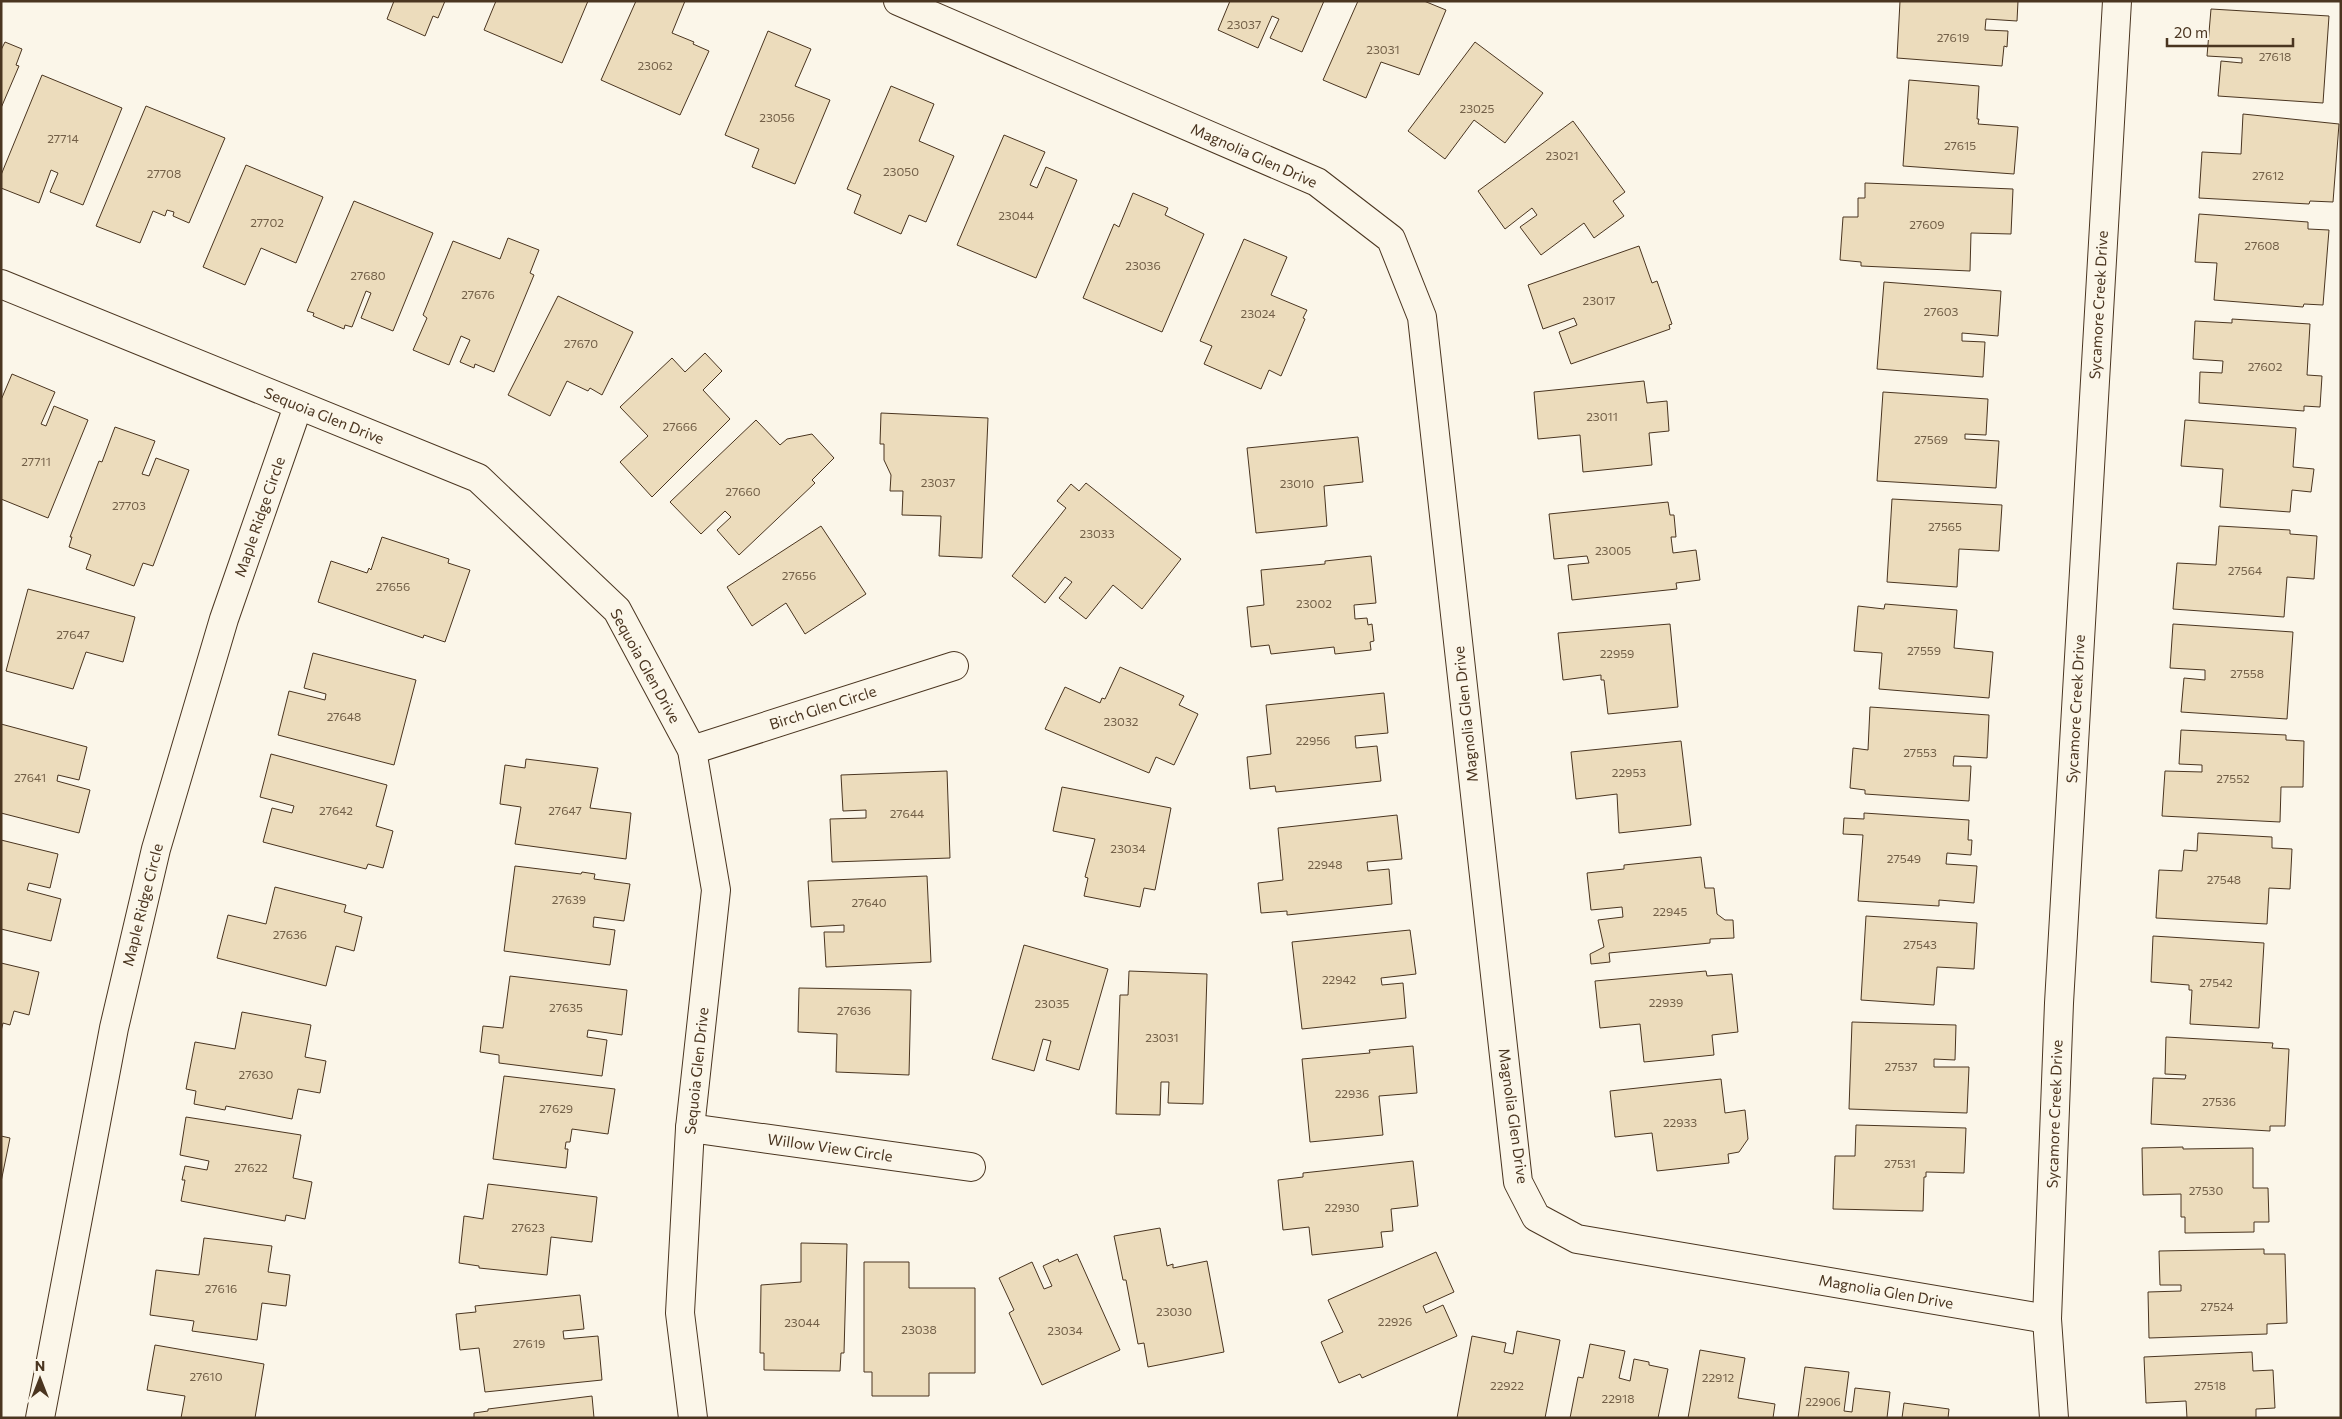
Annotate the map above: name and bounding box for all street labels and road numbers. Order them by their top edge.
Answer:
street label: Magnolia Glen Drive [1188,119,1321,191]
street label: Sycamore Creek Drive [2085,230,2111,380]
street label: Sequoia Glen Drive [262,383,387,447]
street label: Maple Ridge Circle [230,454,288,579]
street label: Sequoia Glen Drive [607,605,685,726]
street label: Sycamore Creek Drive [2062,634,2088,784]
street label: Magnolia Glen Drive [1449,645,1481,783]
street label: Birch Glen Circle [767,681,879,733]
street label: Maple Ridge Circle [118,841,166,968]
street label: Sequoia Glen Drive [680,1006,712,1135]
street label: Sycamore Creek Drive [2042,1039,2066,1189]
street label: Magnolia Glen Drive [1496,1047,1532,1185]
street label: Willow View Circle [766,1129,894,1165]
street label: Magnolia Glen Drive [1817,1270,1955,1312]

